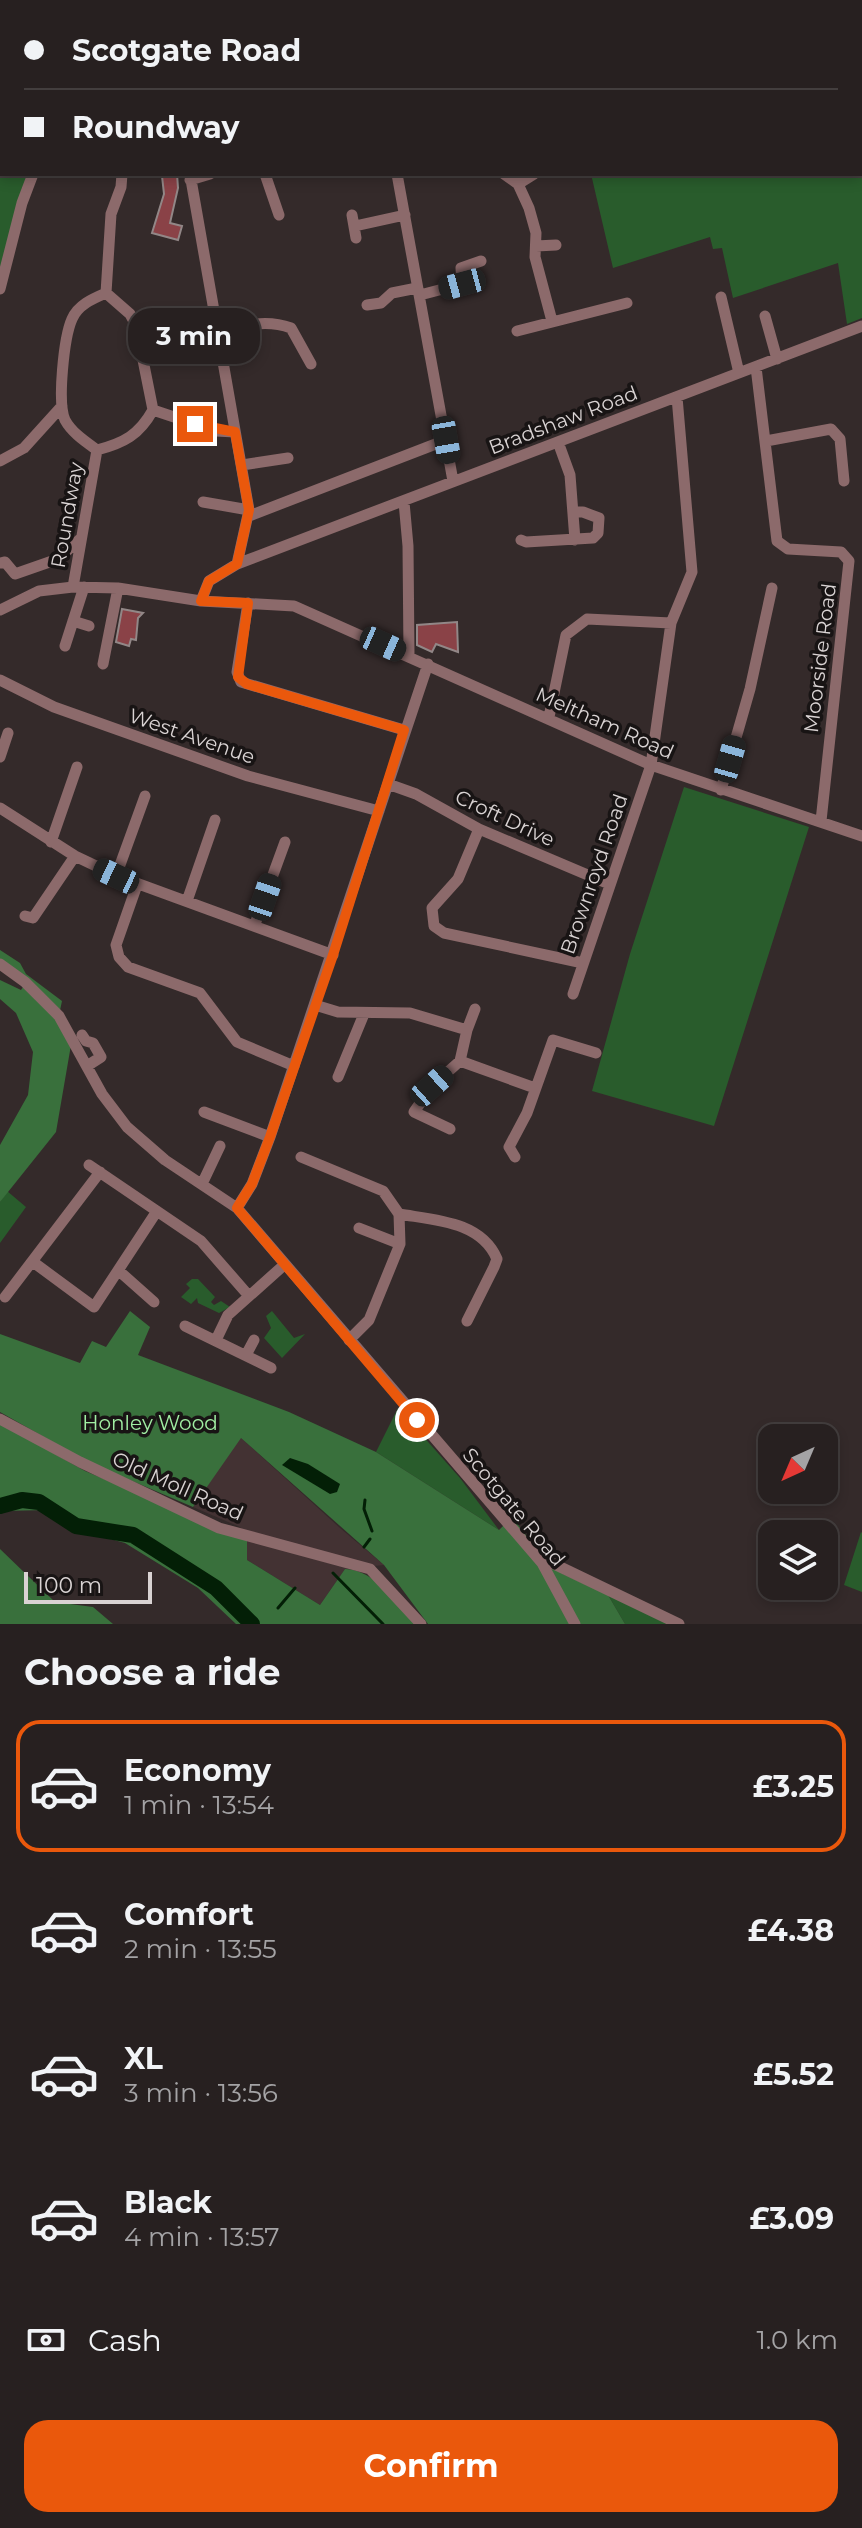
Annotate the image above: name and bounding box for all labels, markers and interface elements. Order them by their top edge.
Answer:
text: Scotgate Road [72,32,301,69]
text: Roundway [72,109,240,146]
car [436,266,488,302]
callout: 3 min [129,308,261,364]
text: 3 min [156,320,232,352]
street label: Bradshaw Road [485,381,641,459]
route end [177,406,213,442]
car [430,414,462,466]
street label: Roundway [46,460,88,570]
street label: Moorside Road [799,582,841,734]
car [356,623,410,665]
street label: Meltham Road [532,682,678,764]
street label: West Avenue [126,703,258,769]
car [712,733,748,785]
street label: Croft Drive [451,785,559,851]
street label: Brownroyd Road [555,791,633,957]
car [89,855,143,897]
car [246,870,284,924]
car [406,1061,458,1111]
route start [399,1402,435,1438]
park label: Honley Wood [82,1411,218,1435]
north arrow [758,1424,838,1504]
map controls [758,1424,838,1600]
street label: Scotgate Road [458,1443,570,1571]
street label: Old Moll Road [109,1446,247,1526]
button: layers [758,1520,838,1600]
scale bar [24,1568,152,1604]
text: 100 m [36,1572,102,1599]
text: Choose a ride [24,1650,281,1694]
icon: car [28,1750,100,1822]
text: Economy [124,1752,271,1789]
text: £3.25 [753,1768,834,1805]
text: 1 min · 13:54 [124,1789,274,1821]
icon: car [28,1894,100,1966]
text: Comfort [124,1896,254,1933]
text: £4.38 [748,1912,834,1949]
text: 2 min · 13:55 [124,1933,277,1965]
icon: car [28,2038,100,2110]
text: XL [124,2040,163,2077]
text: £5.52 [753,2056,834,2093]
text: 3 min · 13:56 [124,2077,278,2109]
icon: car [28,2182,100,2254]
text: Black [124,2184,212,2221]
text: £3.09 [750,2200,834,2237]
text: 4 min · 13:57 [124,2221,280,2253]
icon: cash [24,2318,68,2362]
text: Cash [88,2322,162,2359]
text: 1.0 km [756,2324,838,2356]
button: Confirm [24,2420,838,2512]

